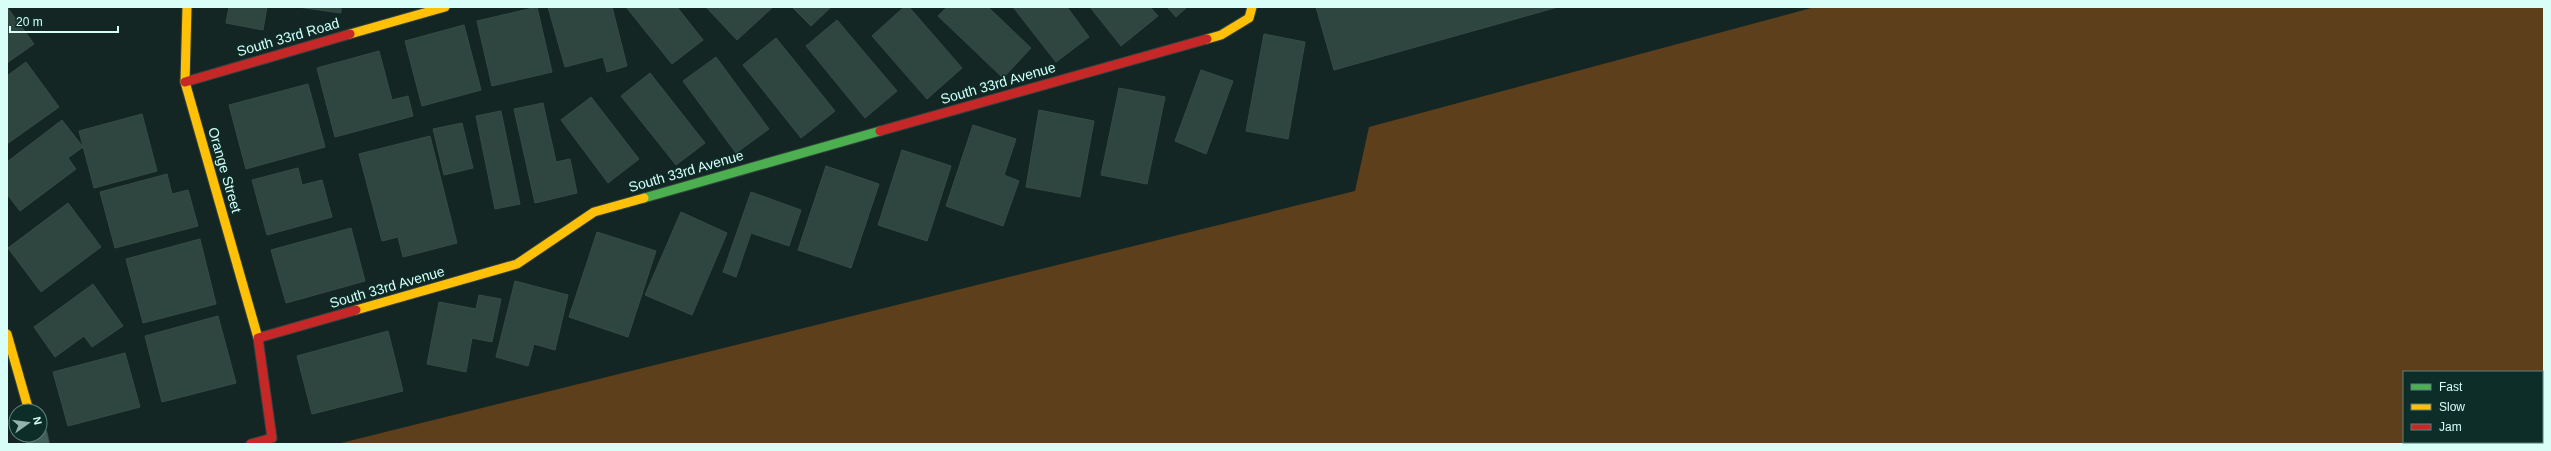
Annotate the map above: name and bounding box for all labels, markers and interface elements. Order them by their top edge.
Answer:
scale bar [10,8,118,34]
text: 20 m [16,15,43,29]
street label: South 33rd Road [235,15,341,59]
street label: South 33rd Avenue [939,59,1058,107]
street label: Orange Street [205,126,245,215]
street label: South 33rd Avenue [627,147,746,195]
street label: South 33rd Avenue [328,263,447,311]
legend [2403,371,2543,443]
text: Fast [2439,380,2463,394]
text: Slow [2439,400,2465,414]
north arrow [8,403,48,443]
text: N [31,415,44,426]
text: Jam [2439,420,2462,434]

